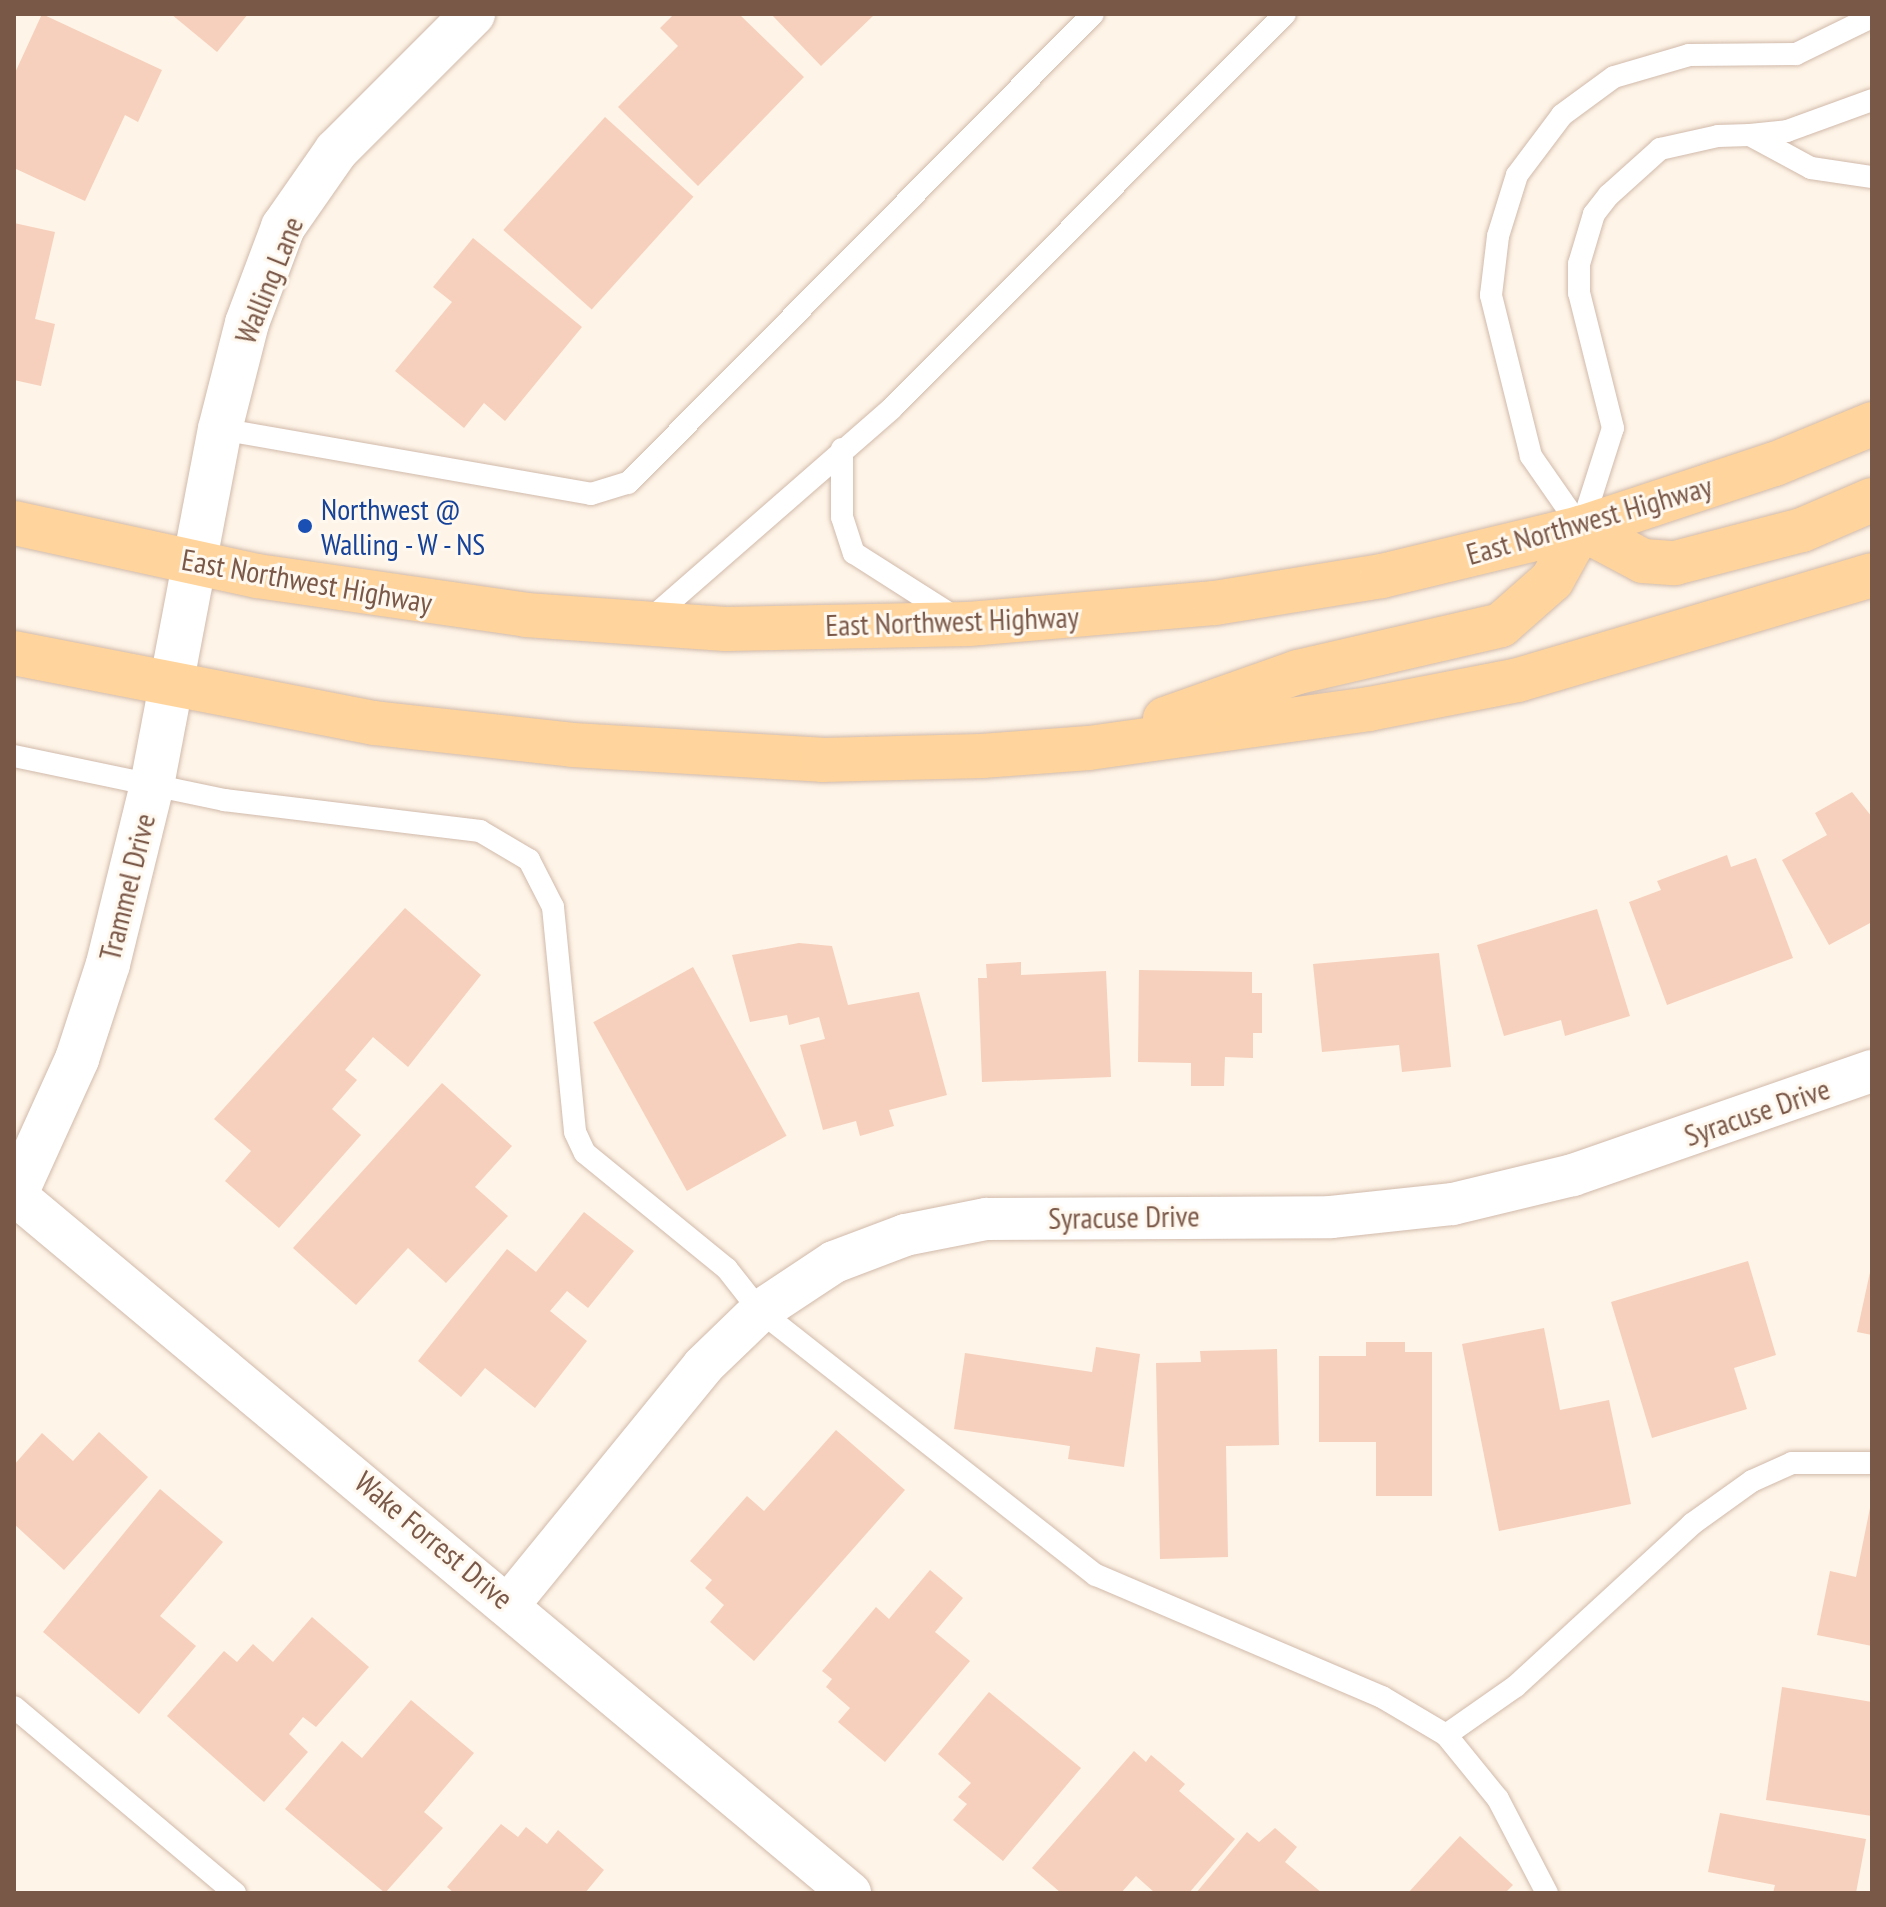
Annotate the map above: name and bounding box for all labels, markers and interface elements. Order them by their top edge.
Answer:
street label: Walling Lane [227,211,311,349]
street label: East Northwest Highway [1462,468,1716,572]
place label: Northwest @ Walling - W - NS [321,491,491,562]
marker: Northwest @ Walling - W - NS [296,517,314,535]
street label: East Northwest Highway [179,541,435,621]
street label: East Northwest Highway [825,599,1079,643]
street label: Trammel Drive [91,810,163,964]
street label: Syracuse Drive [1680,1070,1834,1154]
street label: Syracuse Drive [1048,1198,1200,1236]
street label: Wake Forrest Drive [348,1464,520,1616]

